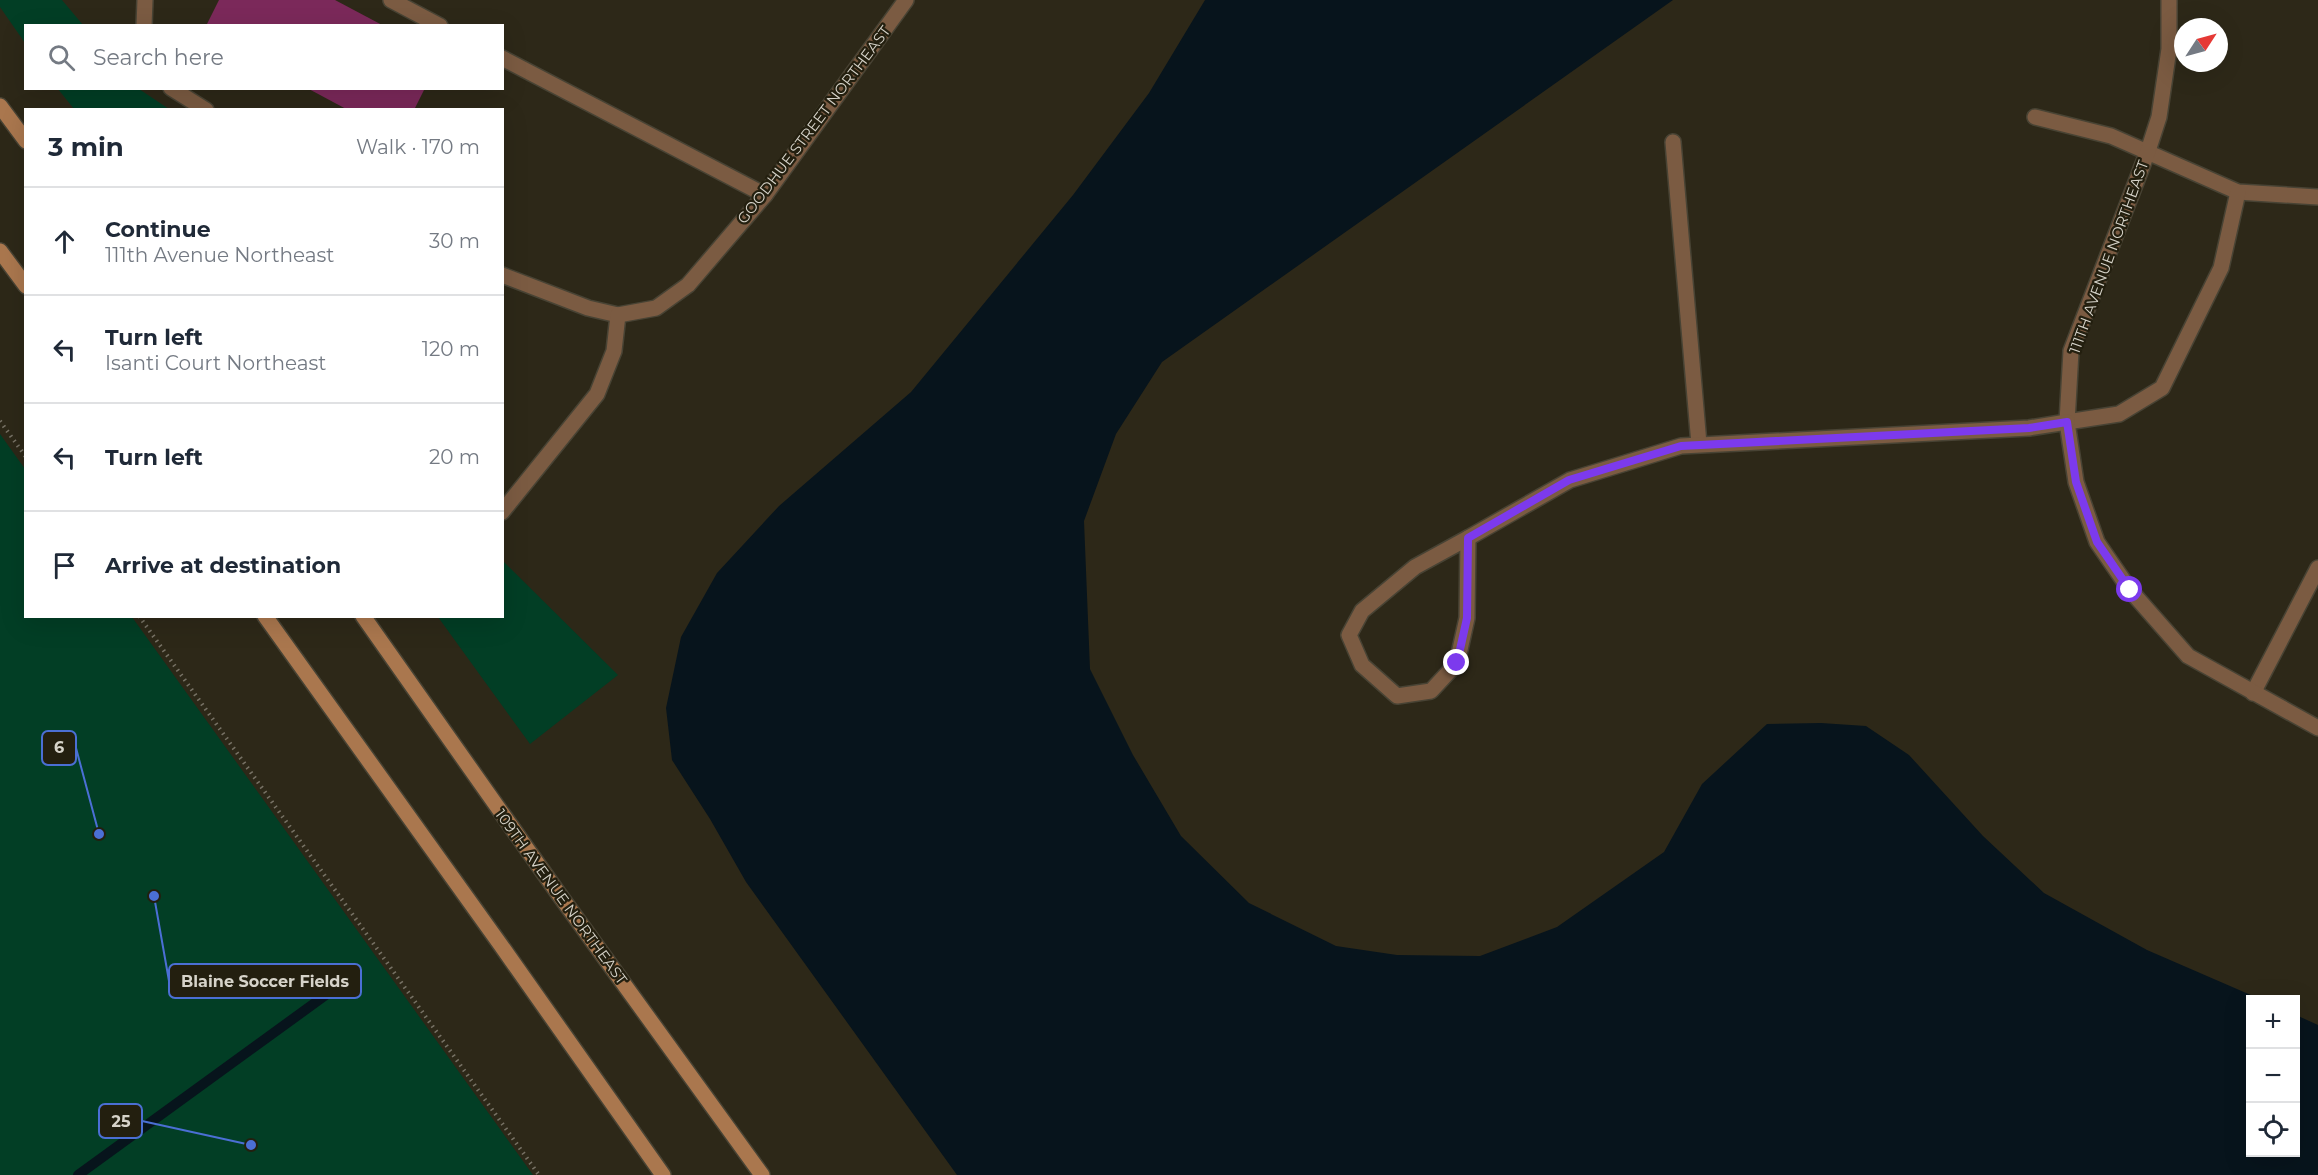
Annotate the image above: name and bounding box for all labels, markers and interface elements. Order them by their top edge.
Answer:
north arrow [2174,18,2228,72]
street label: GOODHUE STREET NORTHEAST [733,22,895,227]
search box [24,24,504,90]
icon: search [45,41,78,74]
text: Search here [93,44,224,71]
text: 3 min [48,131,124,163]
text: Walk · 170 m [356,135,480,159]
street label: 111TH AVENUE NORTHEAST [2065,157,2153,356]
text: Continue [105,216,211,243]
icon: ahead [48,225,81,258]
text: 30 m [429,229,480,253]
text: 111th Avenue Northeast [105,243,334,267]
text: Turn left [105,324,203,351]
icon: left [48,333,81,366]
text: 120 m [422,337,480,361]
text: Isanti Court Northeast [105,351,326,375]
icon: left [48,441,81,474]
text: Turn left [105,444,203,471]
text: 20 m [429,445,480,469]
icon: arrive [48,549,81,582]
text: Arrive at destination [105,552,341,579]
route start [2116,576,2142,602]
route end [1443,649,1469,675]
callout: 6 [42,731,76,765]
text: 6 [54,738,64,757]
street label: 109TH AVENUE NORTHEAST [491,805,632,988]
callout: Blaine Soccer Fields [169,964,361,998]
text: Blaine Soccer Fields [181,972,349,991]
map controls [2246,995,2300,1157]
button: + [2246,995,2300,1049]
button: − [2246,1049,2300,1103]
button: locate [2246,1103,2300,1157]
callout: 25 [99,1104,142,1138]
text: 25 [112,1112,131,1131]

